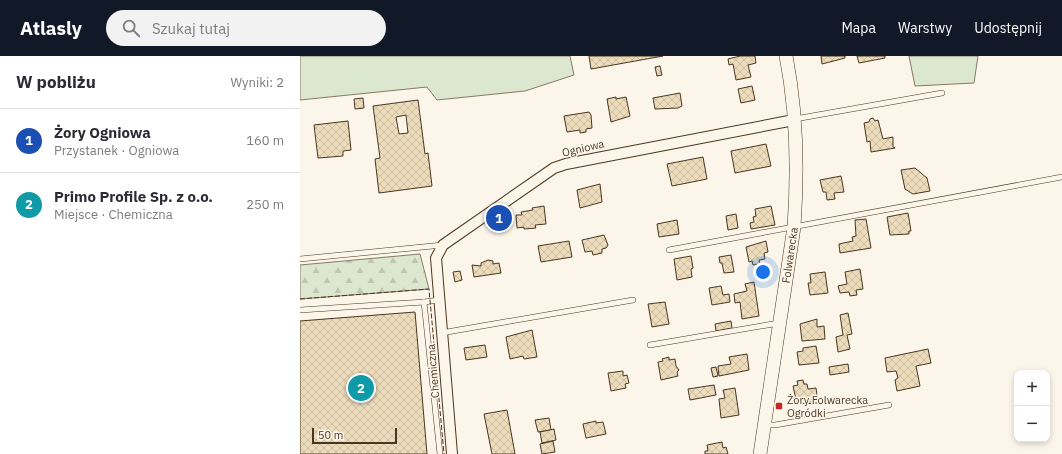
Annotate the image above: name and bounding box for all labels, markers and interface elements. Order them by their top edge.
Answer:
search box [106,10,386,46]
text: Atlasly [20,16,82,40]
icon: search [120,17,142,39]
text: Szukaj tutaj [152,19,230,38]
text: Mapa [841,19,876,37]
text: Warstwy [898,19,952,37]
text: Udostępnij [974,19,1042,37]
text: W pobliżu [16,71,96,93]
text: Wyniki: 2 [231,74,284,91]
text: Żory Ogniowa [54,123,151,142]
text: 1 [25,132,33,149]
text: 160 m [246,132,284,149]
street label: Ogniowa [561,136,606,160]
text: Przystanek · Ogniowa [54,142,179,159]
text: Primo Profile Sp. z o.o. [54,187,213,206]
text: 2 [25,196,33,213]
text: 250 m [246,196,284,213]
pin: 1 [486,203,512,233]
text: Miejsce · Chemiczna [54,206,173,223]
street label: Folwarecka [779,226,801,284]
your location [753,262,773,282]
street label: Chemiczna [424,343,442,399]
map controls [1014,370,1050,442]
button: + [1014,370,1050,406]
pin: 2 [348,373,374,403]
place label: Żory Folwarecka Ogródki [787,393,868,420]
marker: Żory Folwarecka Ogródki [774,401,784,411]
button: − [1014,406,1050,442]
scale bar [312,426,397,445]
text: 50 m [318,428,343,442]

